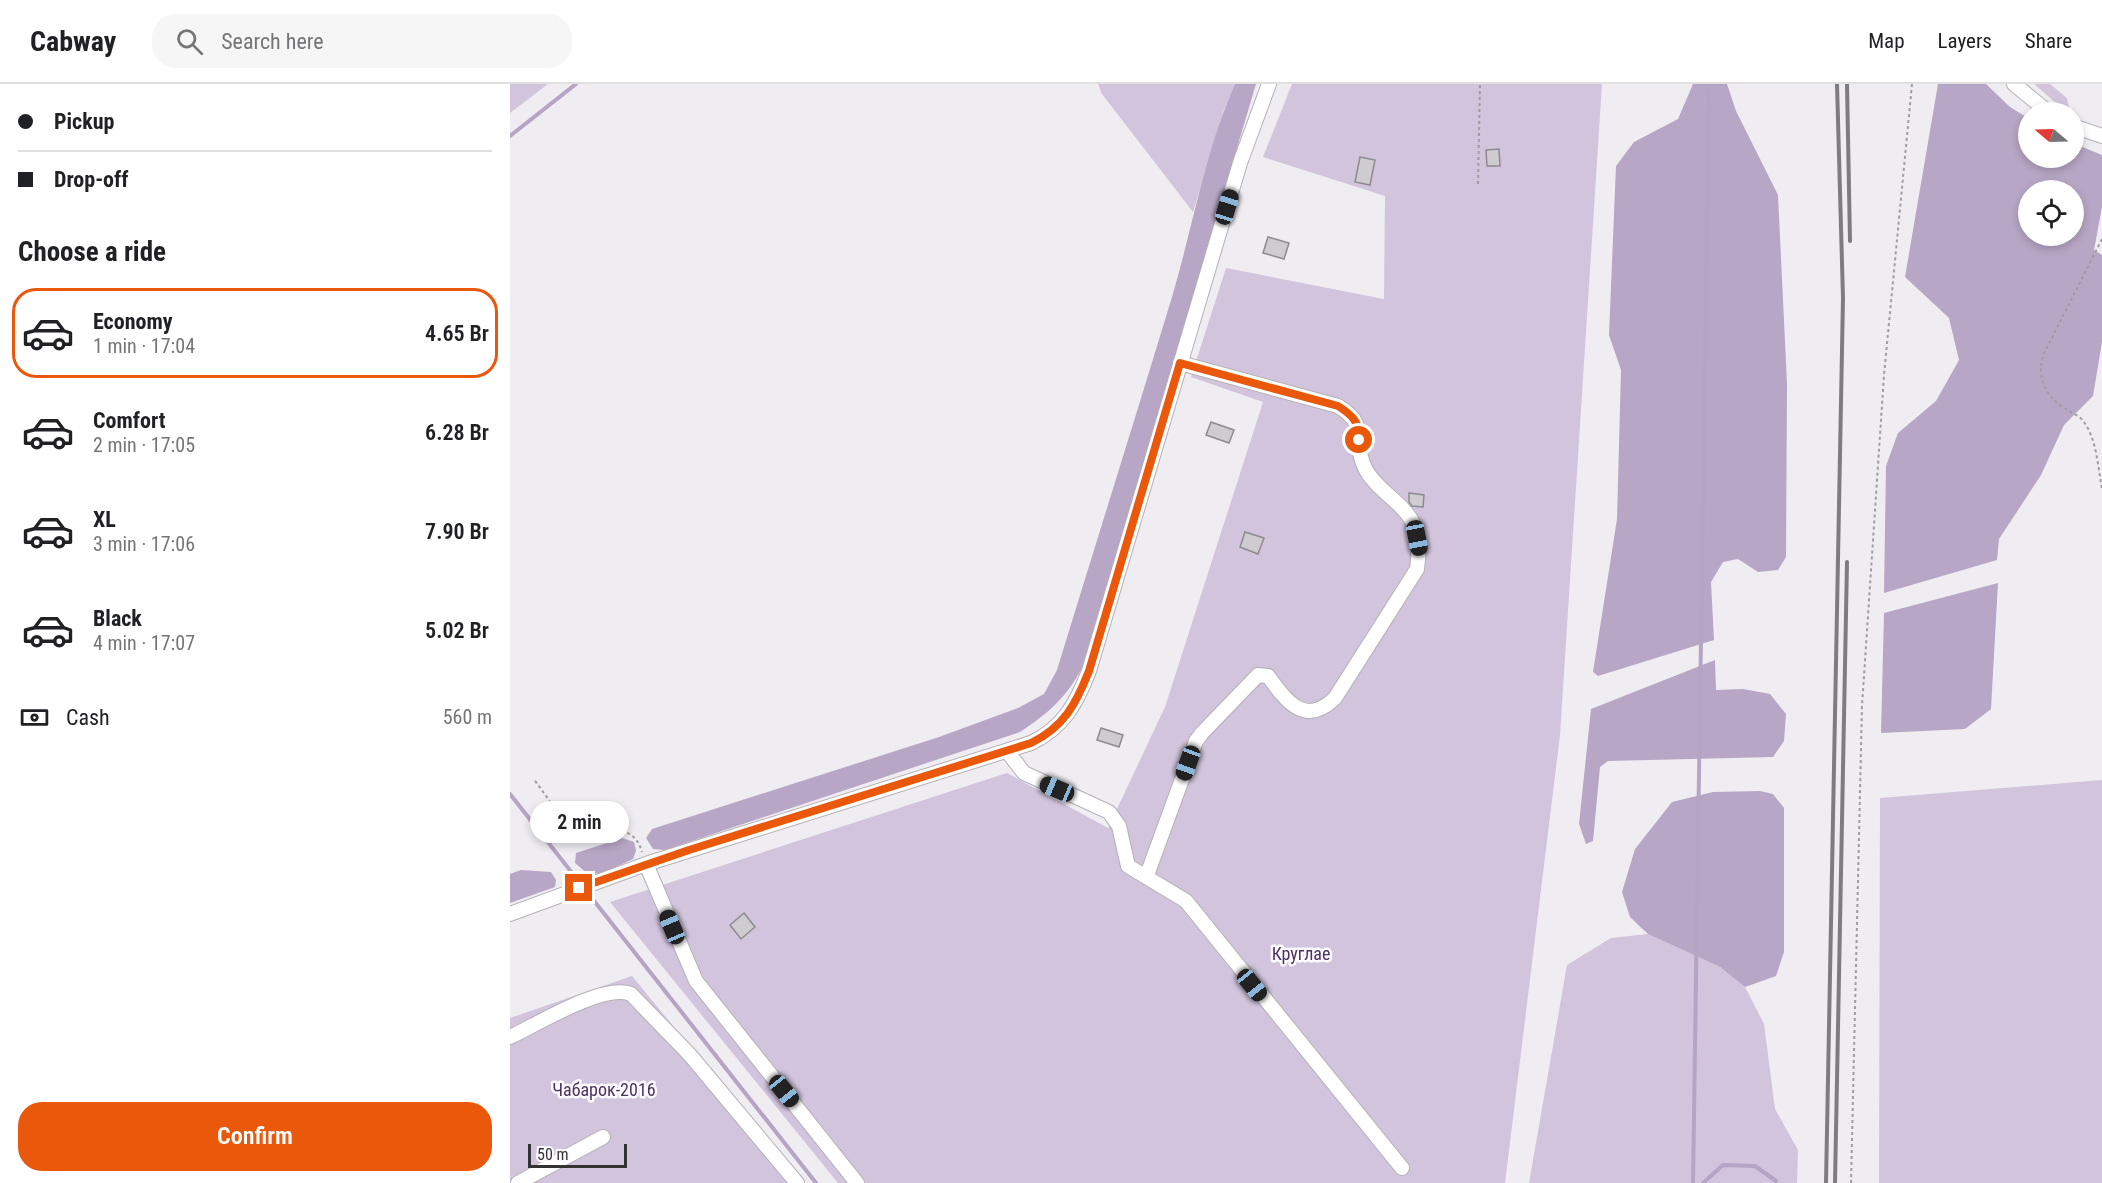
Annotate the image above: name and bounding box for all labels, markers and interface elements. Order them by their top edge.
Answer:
search box [152,14,572,68]
text: Cabway [30,25,116,58]
icon: search [173,25,206,58]
text: Search here [221,29,324,54]
text: Map [1868,29,1905,53]
text: Layers [1938,29,1992,53]
text: Share [2025,29,2072,53]
north arrow [2018,102,2084,168]
map controls [2018,102,2084,246]
text: Pickup [54,109,114,134]
text: Drop-off [54,167,128,192]
button: locate [2018,180,2084,246]
car [1213,187,1241,227]
text: Choose a ride [18,236,166,268]
icon: car [21,306,75,360]
text: Economy [93,309,173,334]
text: 4.65 Br [425,321,489,346]
text: 1 min · 17:04 [93,334,195,358]
icon: car [21,405,75,459]
text: Comfort [93,408,166,433]
text: 6.28 Br [425,420,489,445]
route start [1345,426,1372,453]
text: 2 min · 17:05 [93,433,195,457]
icon: car [21,504,75,558]
text: XL [93,507,116,532]
text: 7.90 Br [425,519,489,544]
car [1405,519,1429,557]
text: 3 min · 17:06 [93,532,195,556]
icon: car [21,603,75,657]
text: Black [93,606,142,631]
text: 5.02 Br [425,618,489,643]
text: 4 min · 17:07 [93,631,195,655]
icon: cash [18,701,51,734]
text: Cash [66,705,110,730]
text: 560 m [443,705,492,729]
car [1173,743,1203,783]
car [1037,774,1077,804]
callout: 2 min [530,801,628,843]
text: 2 min [557,810,602,834]
route end [565,874,592,901]
car [657,907,687,947]
park label: Круглае [1272,943,1330,964]
car [1234,965,1270,1005]
car [766,1071,802,1111]
park label: Чабарок-2016 [552,1079,656,1100]
button: Confirm [18,1102,492,1171]
scale bar [528,1141,627,1168]
text: 50 m [537,1145,569,1164]

